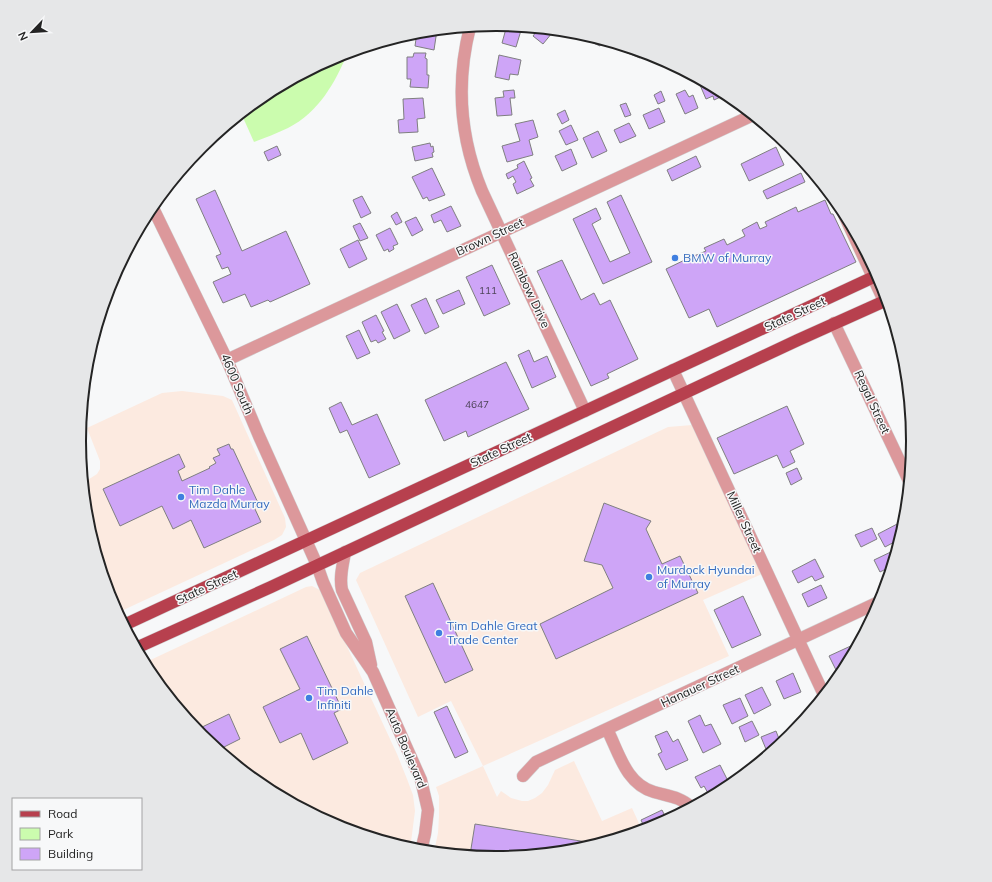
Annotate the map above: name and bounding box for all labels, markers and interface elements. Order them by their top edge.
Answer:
north arrow [12,12,52,52]
text: N [15,30,31,43]
street label: Brown Street [454,214,526,259]
street label: Rainbow Drive [505,250,554,330]
place label: BMW of Murray [683,250,772,265]
marker: BMW of Murray [670,253,680,263]
house number: 111 [479,284,497,297]
street label: State Street [762,293,828,334]
street label: 4600 South [218,351,257,416]
street label: Regal Street [851,368,894,436]
house number: 4647 [465,398,489,411]
street label: State Street [468,429,534,470]
place label: Tim Dahle Mazda Murray [189,482,270,511]
street label: Miller Street [724,489,765,555]
marker: Tim Dahle Mazda Murray [176,492,186,502]
place label: Murdock Hyundai of Murray [657,562,755,591]
street label: State Street [174,566,240,607]
marker: Murdock Hyundai of Murray [644,572,654,582]
place label: Tim Dahle Great Trade Center [447,618,537,647]
marker: Tim Dahle Great Trade Center [434,628,444,638]
street label: Hanauer Street [658,661,741,710]
place label: Tim Dahle Infiniti [317,683,373,712]
marker: Tim Dahle Infiniti [304,693,314,703]
street label: Auto Boulevard [383,705,430,790]
legend [12,798,142,870]
text: Road [48,806,77,821]
text: Park [48,826,74,841]
text: Building [48,846,93,861]

